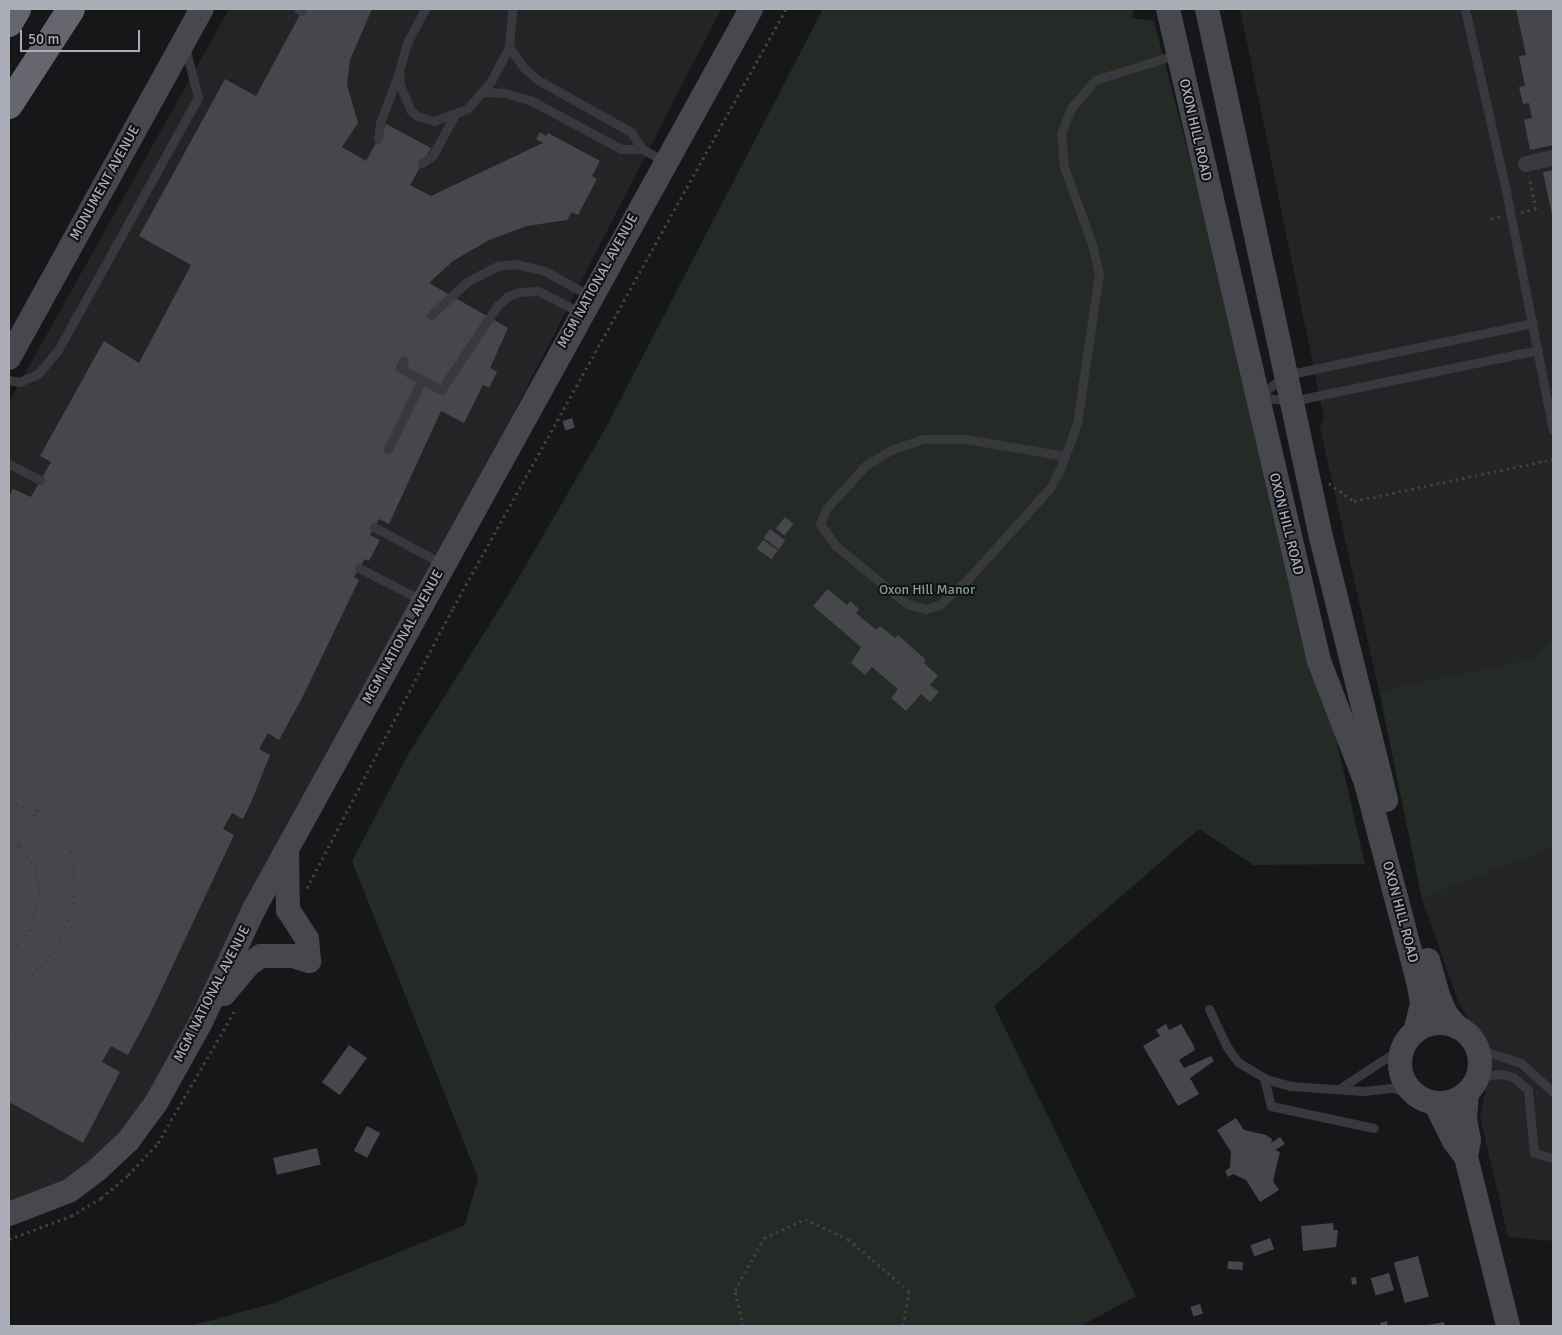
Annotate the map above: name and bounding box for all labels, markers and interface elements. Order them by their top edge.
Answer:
scale bar [22,20,142,52]
text: 50 m [28,30,59,48]
street label: OXON HILL ROAD [1175,77,1215,183]
street label: MONUMENT AVENUE [66,123,144,243]
street label: MGM NATIONAL AVENUE [554,211,642,351]
street label: OXON HILL ROAD [1265,471,1307,577]
street label: MGM NATIONAL AVENUE [359,567,447,707]
park label: Oxon Hill Manor [879,582,975,598]
street label: OXON HILL ROAD [1378,859,1422,965]
street label: MGM NATIONAL AVENUE [170,923,254,1065]

